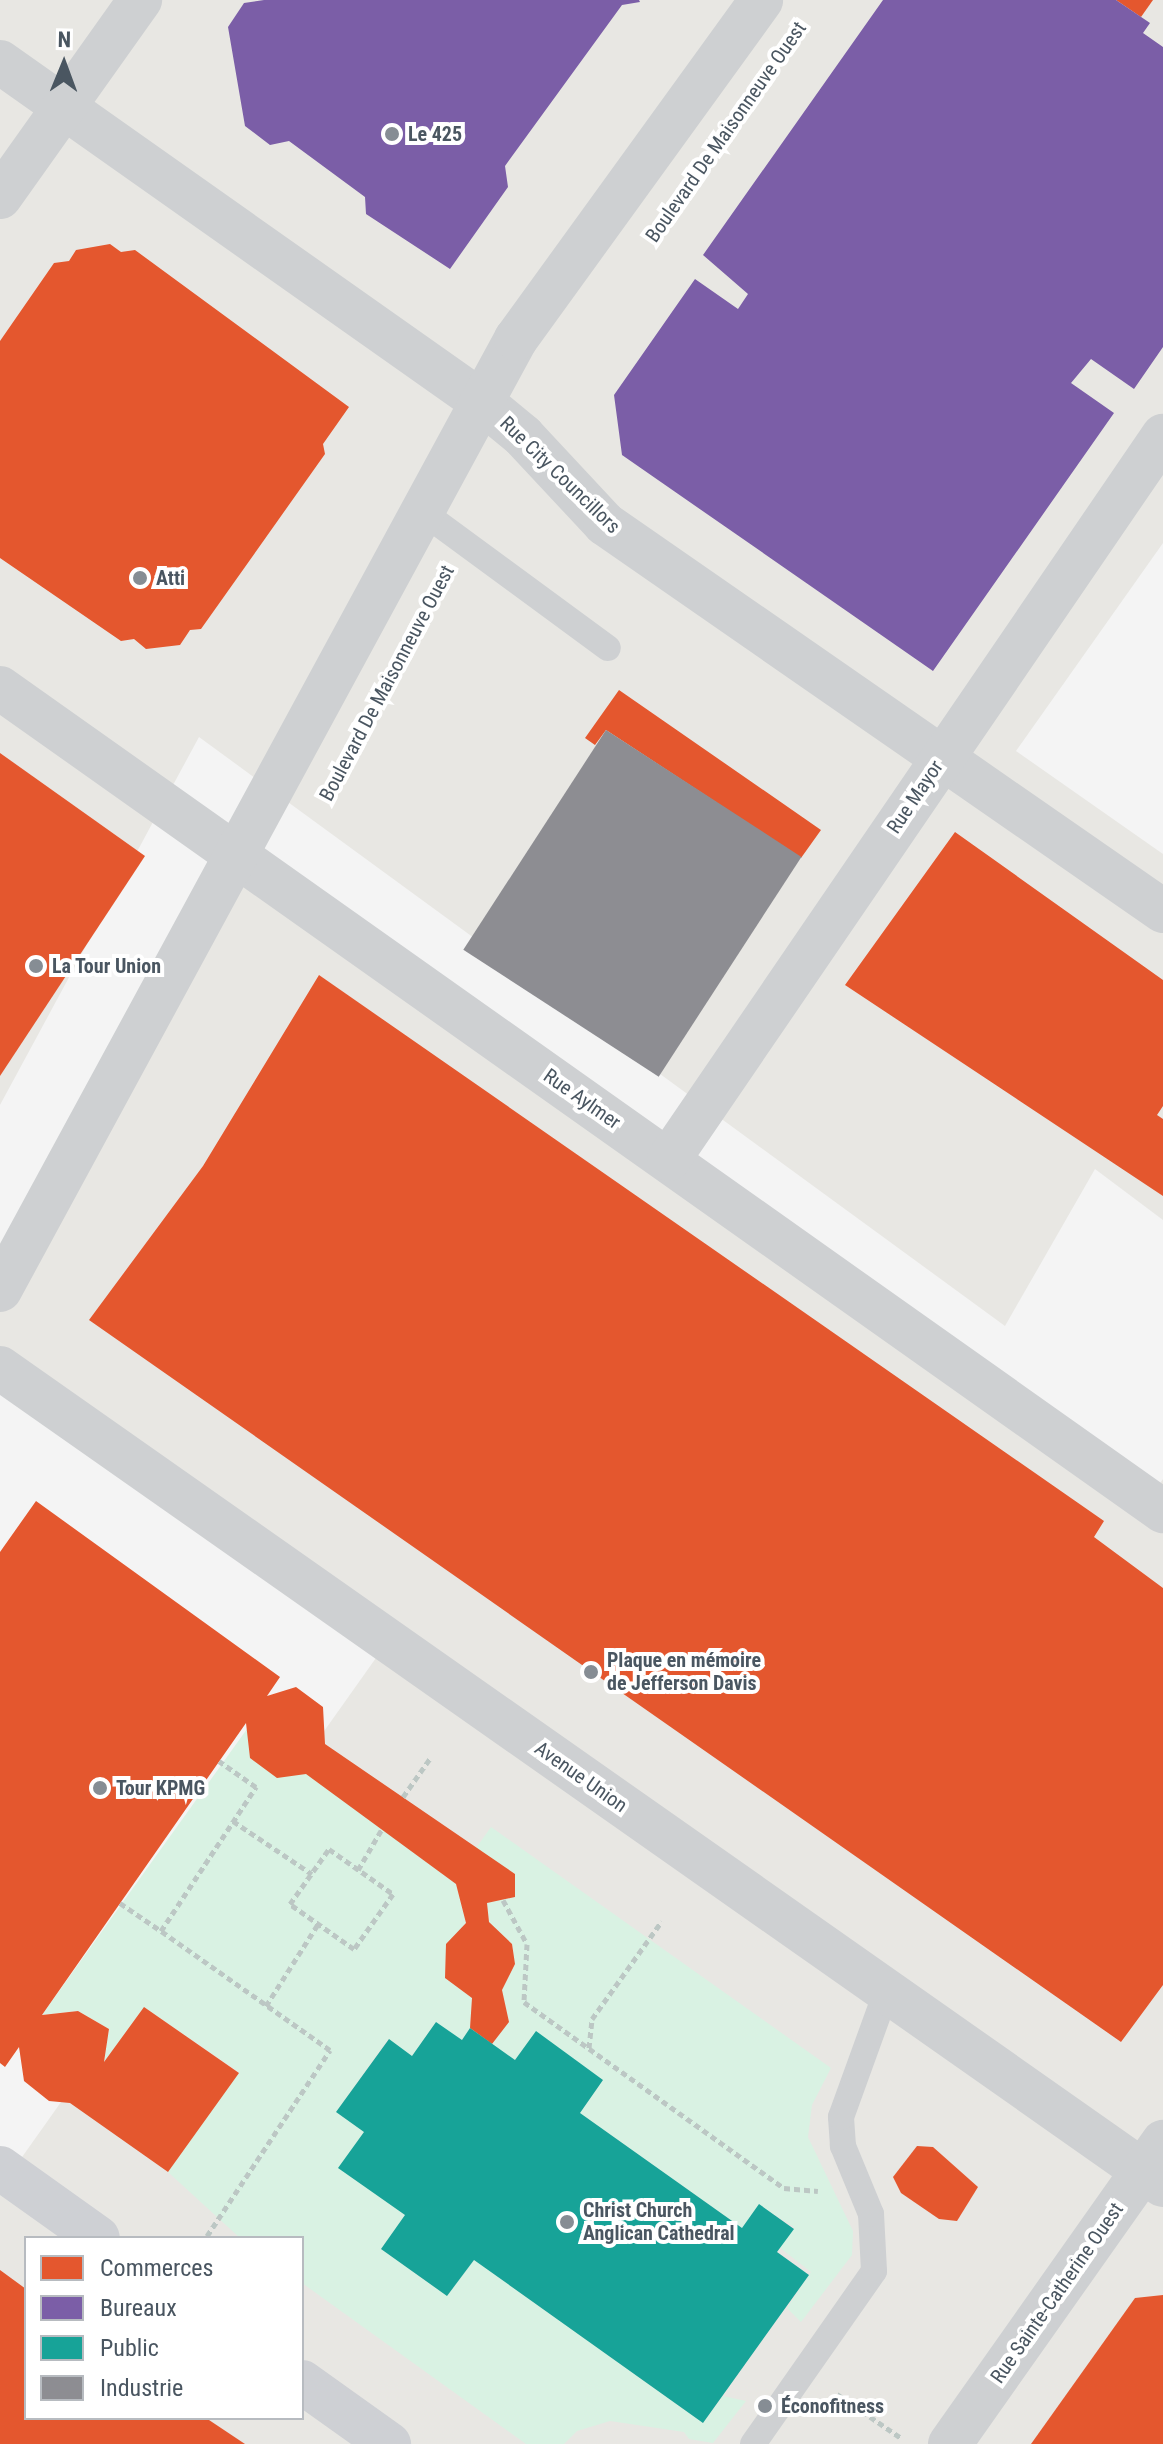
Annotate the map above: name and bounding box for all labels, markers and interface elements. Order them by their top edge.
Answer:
street label: Boulevard De Maisonneuve Ouest [641,17,811,247]
north arrow [24,24,104,104]
text: N [57,27,71,52]
place label: Le 425 [408,122,462,146]
marker: Le 425 [383,125,401,143]
street label: Rue City Councillors [495,411,625,539]
street label: Boulevard De Maisonneuve Ouest [315,561,459,805]
place label: Atti [156,566,185,590]
marker: Atti [131,569,149,587]
street label: Rue Mayor [882,756,948,838]
place label: La Tour Union [52,954,162,978]
marker: La Tour Union [27,957,45,975]
street label: Rue Aylmer [539,1064,625,1134]
place label: Plaque en mémoire de Jefferson Davis [607,1648,761,1695]
marker: Plaque en mémoire de Jefferson Davis [582,1663,600,1681]
street label: Avenue Union [530,1736,632,1818]
place label: Tour KPMG [116,1776,205,1800]
marker: Tour KPMG [91,1779,109,1797]
place label: Christ Church Anglican Cathedral [583,2198,735,2245]
street label: Rue Sainte-Catherine Ouest [985,2198,1129,2388]
marker: Christ Church Anglican Cathedral [558,2213,576,2231]
legend [24,2236,304,2420]
text: Commerces [100,2254,213,2282]
text: Bureaux [100,2294,177,2322]
text: Public [100,2334,159,2362]
text: Industrie [100,2374,183,2402]
place label: Éconofitness [781,2394,884,2418]
marker: Éconofitness [756,2397,774,2415]

